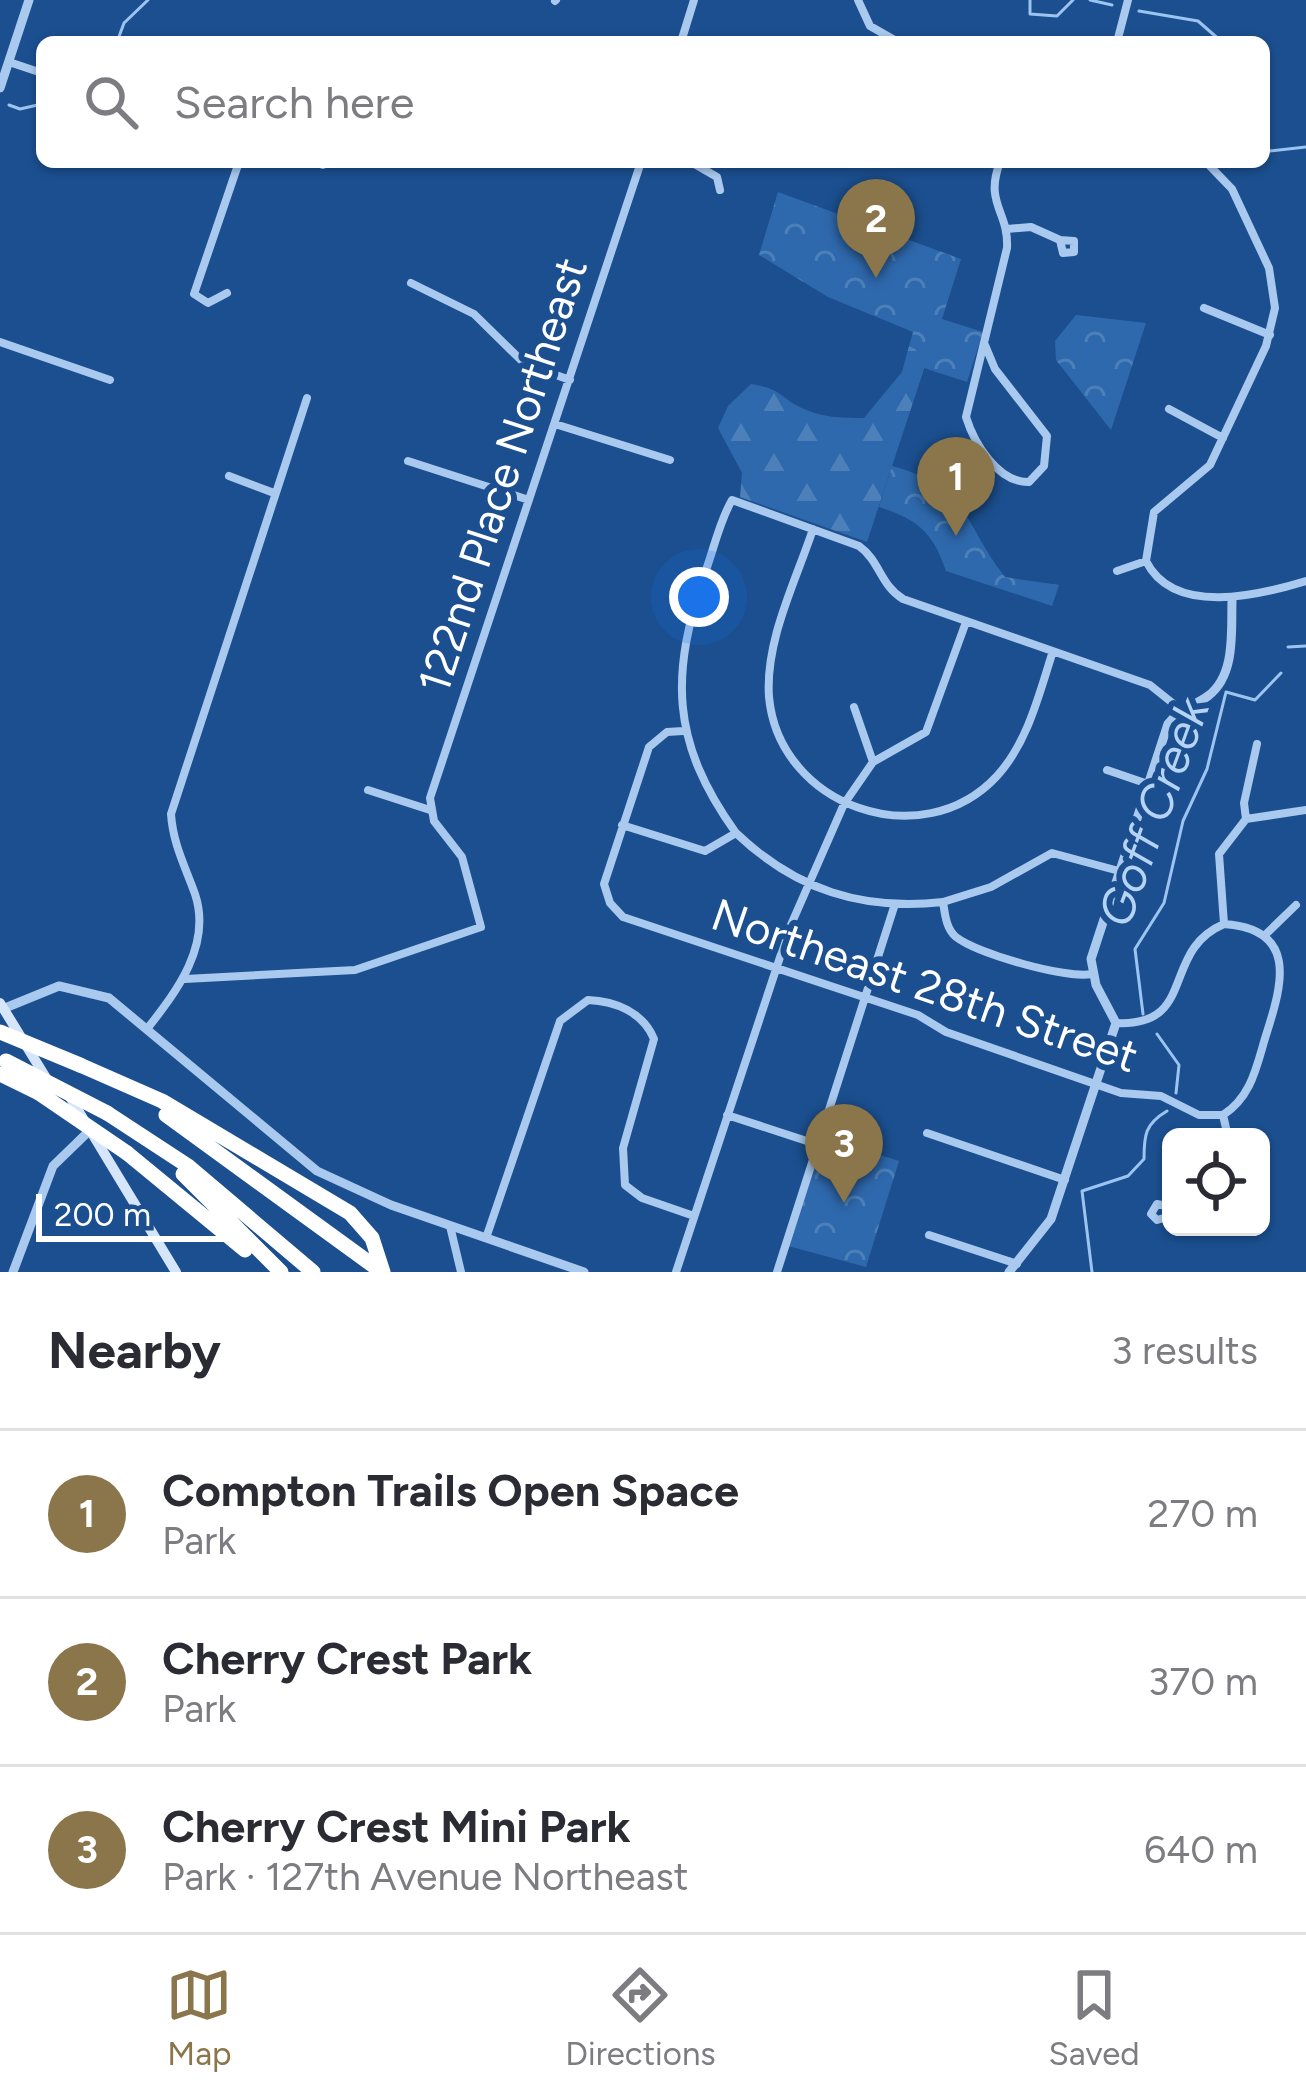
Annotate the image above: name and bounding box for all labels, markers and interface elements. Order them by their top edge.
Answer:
search box [36,36,1270,168]
icon: search [78,69,144,135]
text: Search here [174,75,414,129]
pin: 2 [837,179,915,278]
street label: 122nd Place Northeast [406,251,598,699]
pin: 1 [917,437,995,536]
your location [669,567,729,627]
water label: Goff Creek [1085,688,1222,934]
street label: Northeast 28th Street [705,887,1145,1083]
pin: 3 [805,1104,883,1203]
map controls [1162,1128,1270,1236]
button: locate [1162,1128,1270,1236]
scale bar [36,1188,231,1241]
text: 200 m [54,1195,151,1234]
text: Nearby [48,1320,221,1381]
text: 3 results [1111,1327,1258,1374]
text: Compton Trails Open Space [162,1463,739,1517]
text: 1 [79,1490,95,1537]
text: 270 m [1147,1490,1258,1537]
text: Park [162,1517,236,1564]
text: Cherry Crest Park [162,1631,532,1685]
text: 2 [76,1658,98,1705]
text: 370 m [1148,1658,1258,1705]
text: Park [162,1685,236,1732]
text: Cherry Crest Mini Park [162,1799,631,1853]
text: 3 [76,1826,98,1873]
text: 640 m [1144,1826,1258,1873]
text: Park · 127th Avenue Northeast [162,1853,688,1900]
tab: Map [166,1962,232,2073]
tab: Directions [565,1962,716,2073]
tab: Saved [1049,1962,1140,2073]

